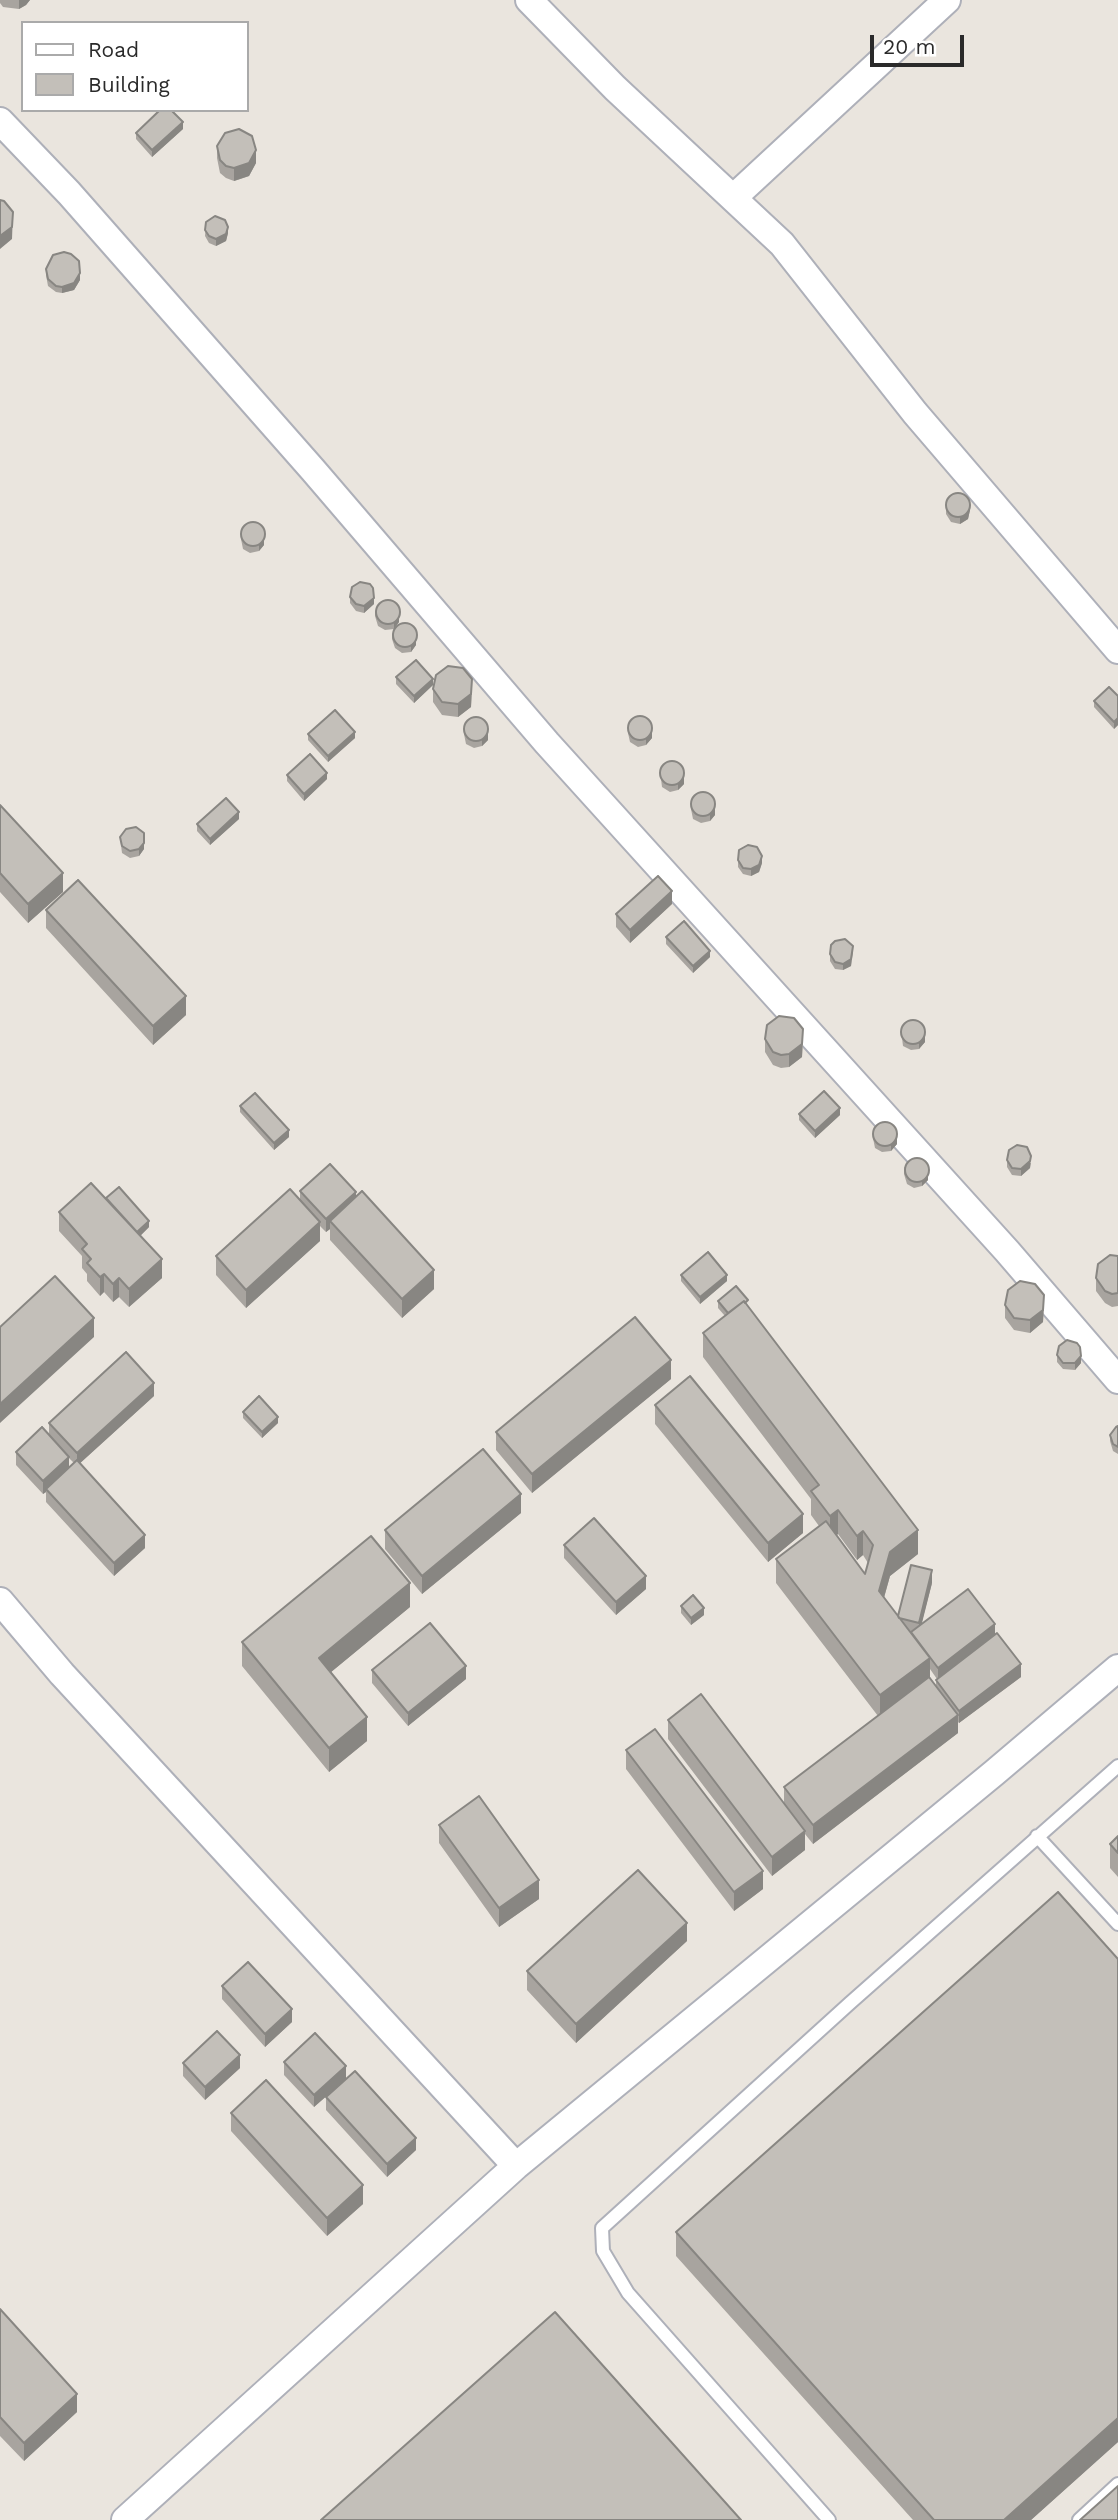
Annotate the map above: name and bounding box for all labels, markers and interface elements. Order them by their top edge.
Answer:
legend [21,21,248,112]
scale bar [873,21,968,65]
text: 20 m [883,34,935,59]
text: Road [88,37,139,62]
text: Building [88,72,170,97]

